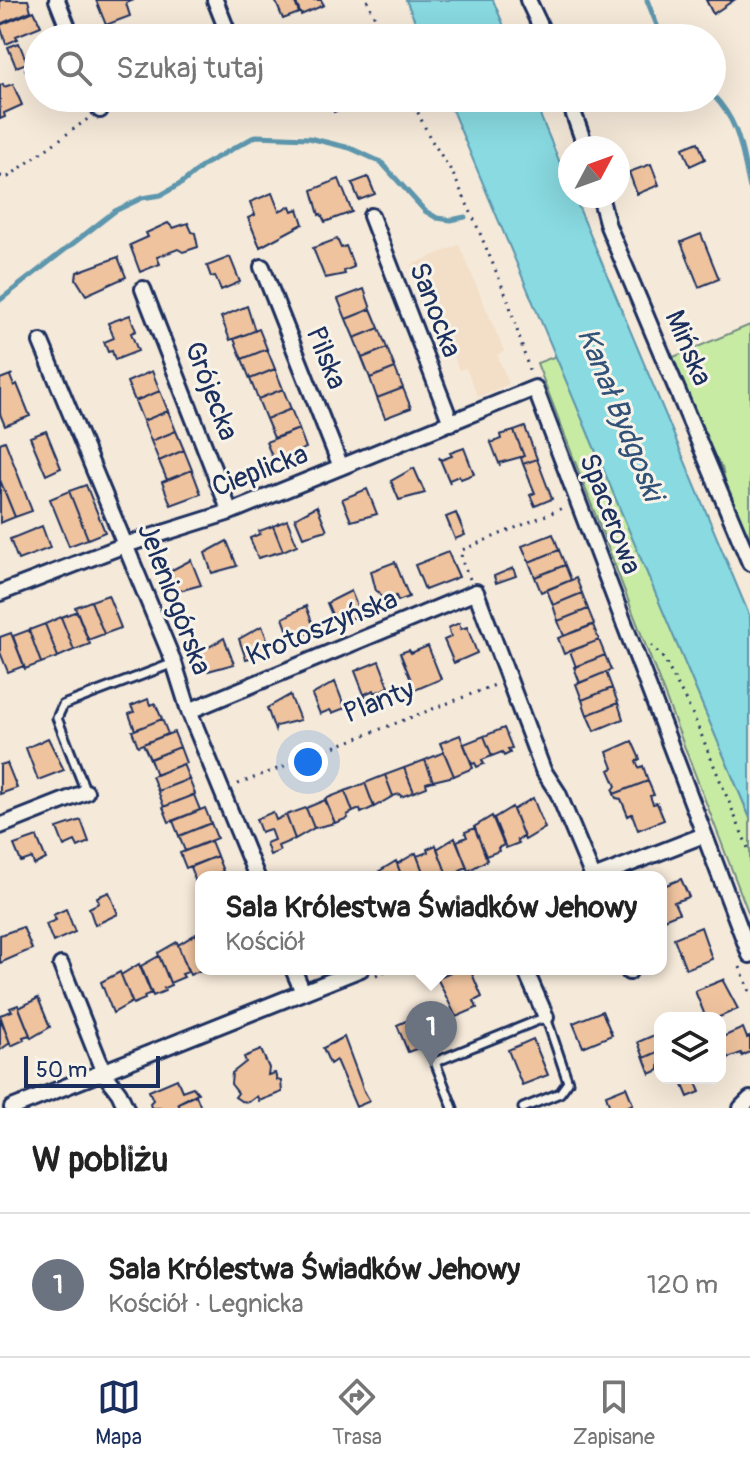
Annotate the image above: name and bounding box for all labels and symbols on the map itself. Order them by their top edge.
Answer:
north arrow [558,136,630,208]
street label: Sanocka [401,258,469,362]
street label: Mińska [657,305,719,391]
street label: Pilska [298,322,354,394]
water label: Kanał Bydgoski [569,322,673,510]
street label: Grójecka [176,337,246,445]
street label: Cieplicka [207,437,313,505]
street label: Spacerowa [571,449,649,579]
street label: Jeleniogórska [129,518,219,680]
street label: Krotoszyńska [241,582,403,674]
street label: Planty [339,673,419,731]
your location [288,742,328,782]
pin: 1 [405,1001,457,1067]
scale bar [24,1052,160,1088]

